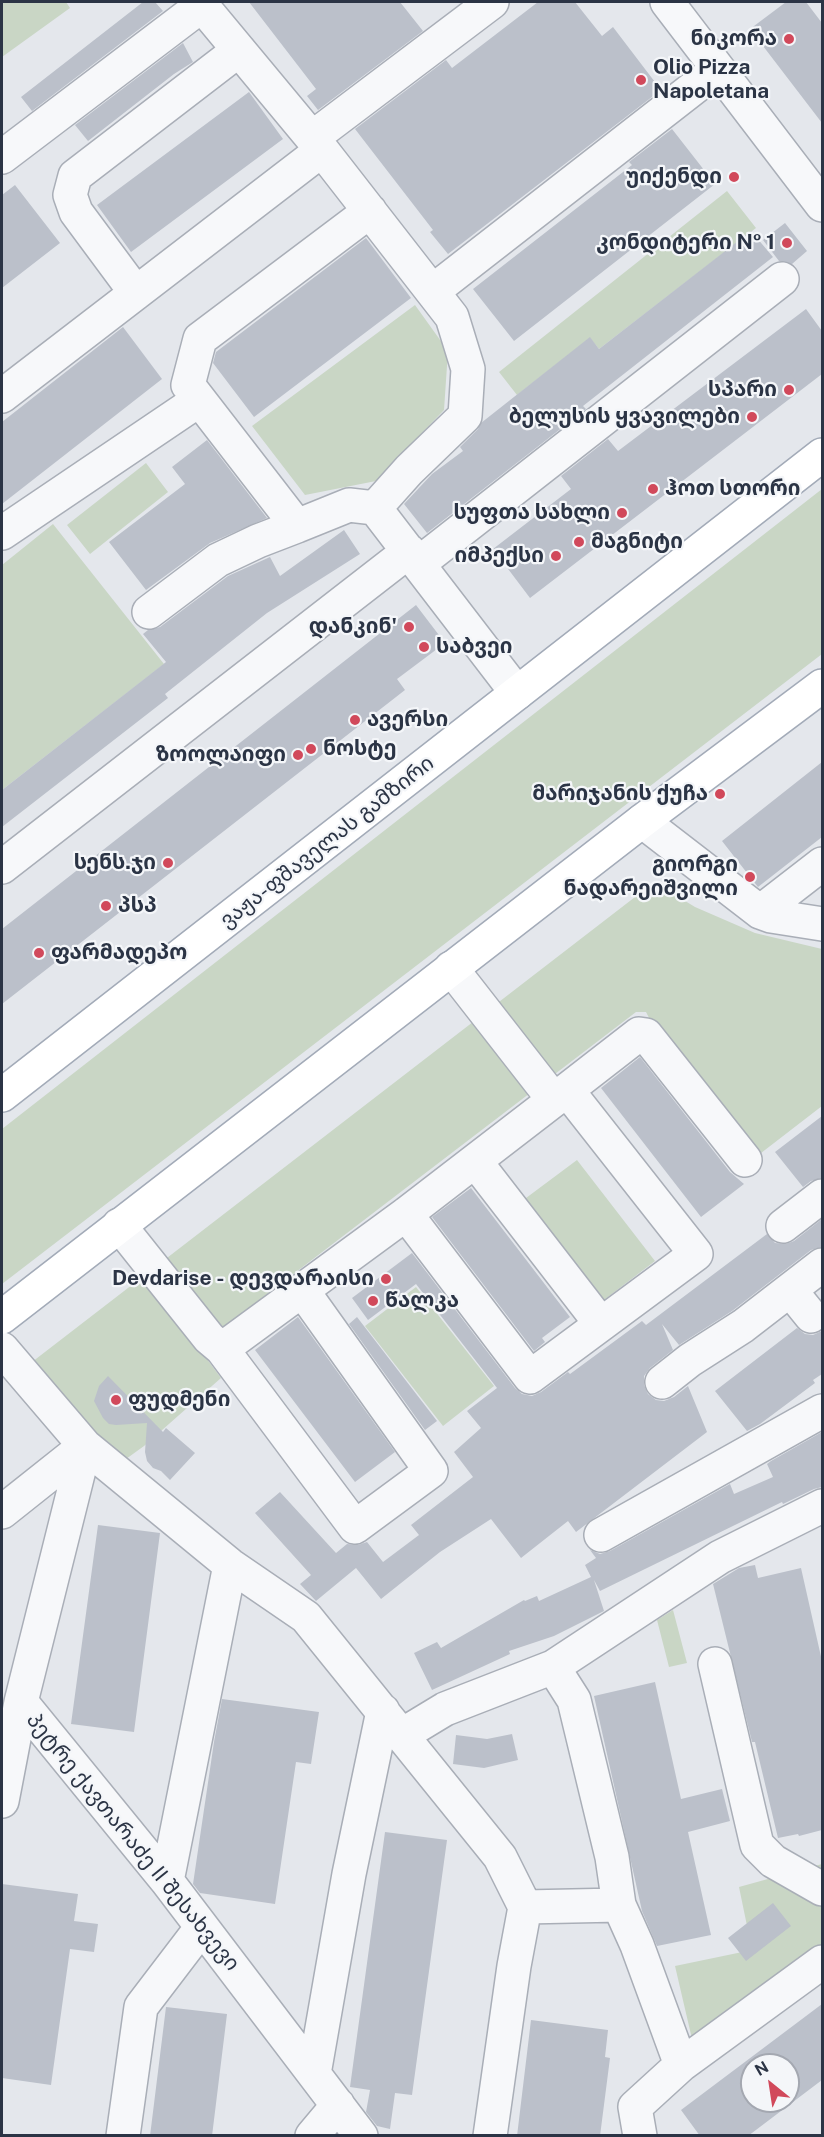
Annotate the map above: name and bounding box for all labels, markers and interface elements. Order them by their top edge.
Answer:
place label: ნიკორა [690,26,777,52]
marker: ნიკორა [782,32,796,46]
place label: Olio Pizza Napoletana [653,55,769,105]
marker: Olio Pizza Napoletana [634,73,648,87]
place label: უიქენდი [626,164,722,190]
marker: უიქენდი [727,170,741,184]
place label: კონდიტერი № 1 [596,230,775,256]
marker: კონდიტერი № 1 [780,236,794,250]
place label: სპარი [708,377,777,403]
marker: სპარი [782,383,796,397]
place label: ბელუსის ყვავილები [509,404,740,430]
marker: ბელუსის ყვავილები [745,410,759,424]
place label: ჰოთ სთორი [665,476,801,502]
marker: ჰოთ სთორი [646,482,660,496]
place label: სუფთა სახლი [453,500,610,526]
marker: სუფთა სახლი [615,506,629,520]
place label: მაგნიტი [591,529,683,555]
marker: მაგნიტი [572,535,586,549]
place label: იმპექსი [455,543,544,569]
marker: იმპექსი [549,549,563,563]
place label: დანკინ' [309,614,397,640]
marker: დანკინ' [402,620,416,634]
place label: საბვეი [436,634,513,660]
marker: საბვეი [417,640,431,654]
place label: ავერსი [367,707,448,733]
marker: ავერსი [348,713,362,727]
place label: ნოსტე [323,736,397,762]
place label: ზოოლაიფი [156,742,286,768]
marker: ნოსტე [304,742,318,756]
marker: ზოოლაიფი [291,748,305,762]
street label: ვაჟა-ფშაველას გამზირი [215,751,439,933]
place label: მარიჯანის ქუჩა [532,781,708,807]
marker: მარიჯანის ქუჩა [713,787,727,801]
place label: სენს.ჯი [74,850,156,876]
place label: გიორგი ნადარეიშვილი [563,852,738,902]
marker: სენს.ჯი [161,856,175,870]
marker: გიორგი ნადარეიშვილი [743,870,757,884]
place label: პსპ [118,893,157,919]
marker: პსპ [99,899,113,913]
place label: ფარმადეპო [51,940,187,966]
marker: ფარმადეპო [32,946,46,960]
place label: Devdarise - დევდარაისი [112,1266,374,1292]
marker: Devdarise - დევდარაისი [379,1272,393,1286]
place label: წალკა [385,1288,459,1314]
marker: წალკა [366,1294,380,1308]
place label: ფუდმენი [128,1387,230,1413]
marker: ფუდმენი [109,1393,123,1407]
street label: პეტრე ქავთარაძე II შესახვევი [21,1708,245,1976]
north arrow [740,2053,800,2113]
text: N [752,2057,772,2080]

